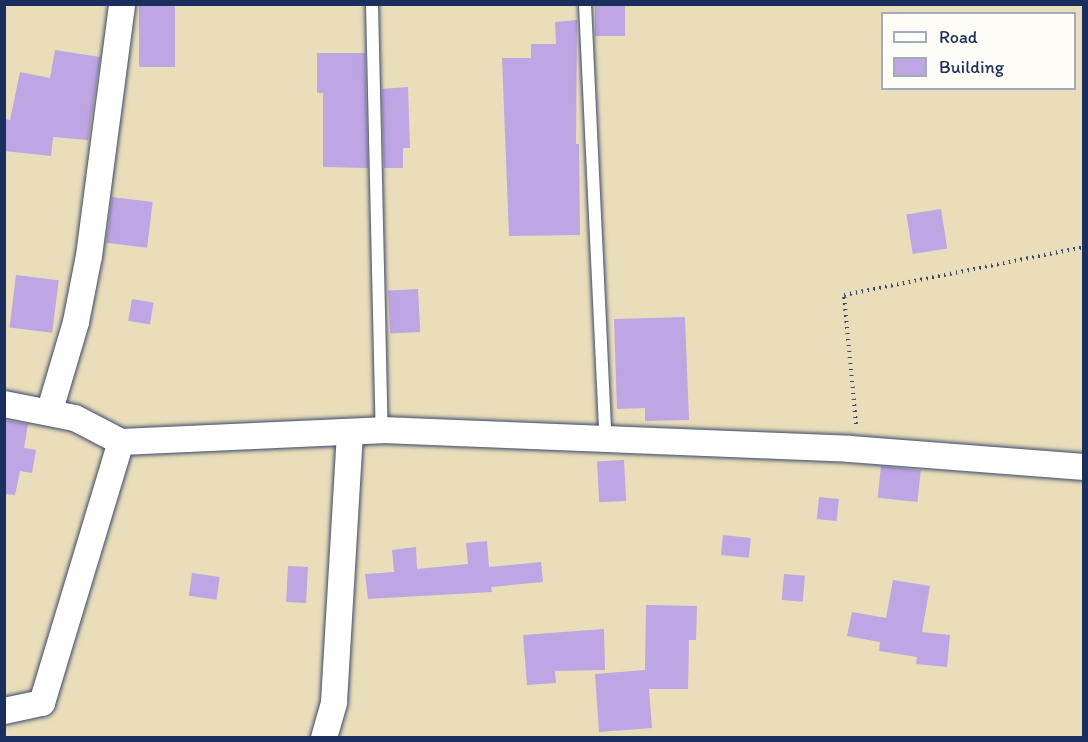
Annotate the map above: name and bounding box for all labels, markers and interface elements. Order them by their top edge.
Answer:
legend [881,12,1076,90]
text: Road [939,26,978,48]
text: Building [939,56,1004,78]

